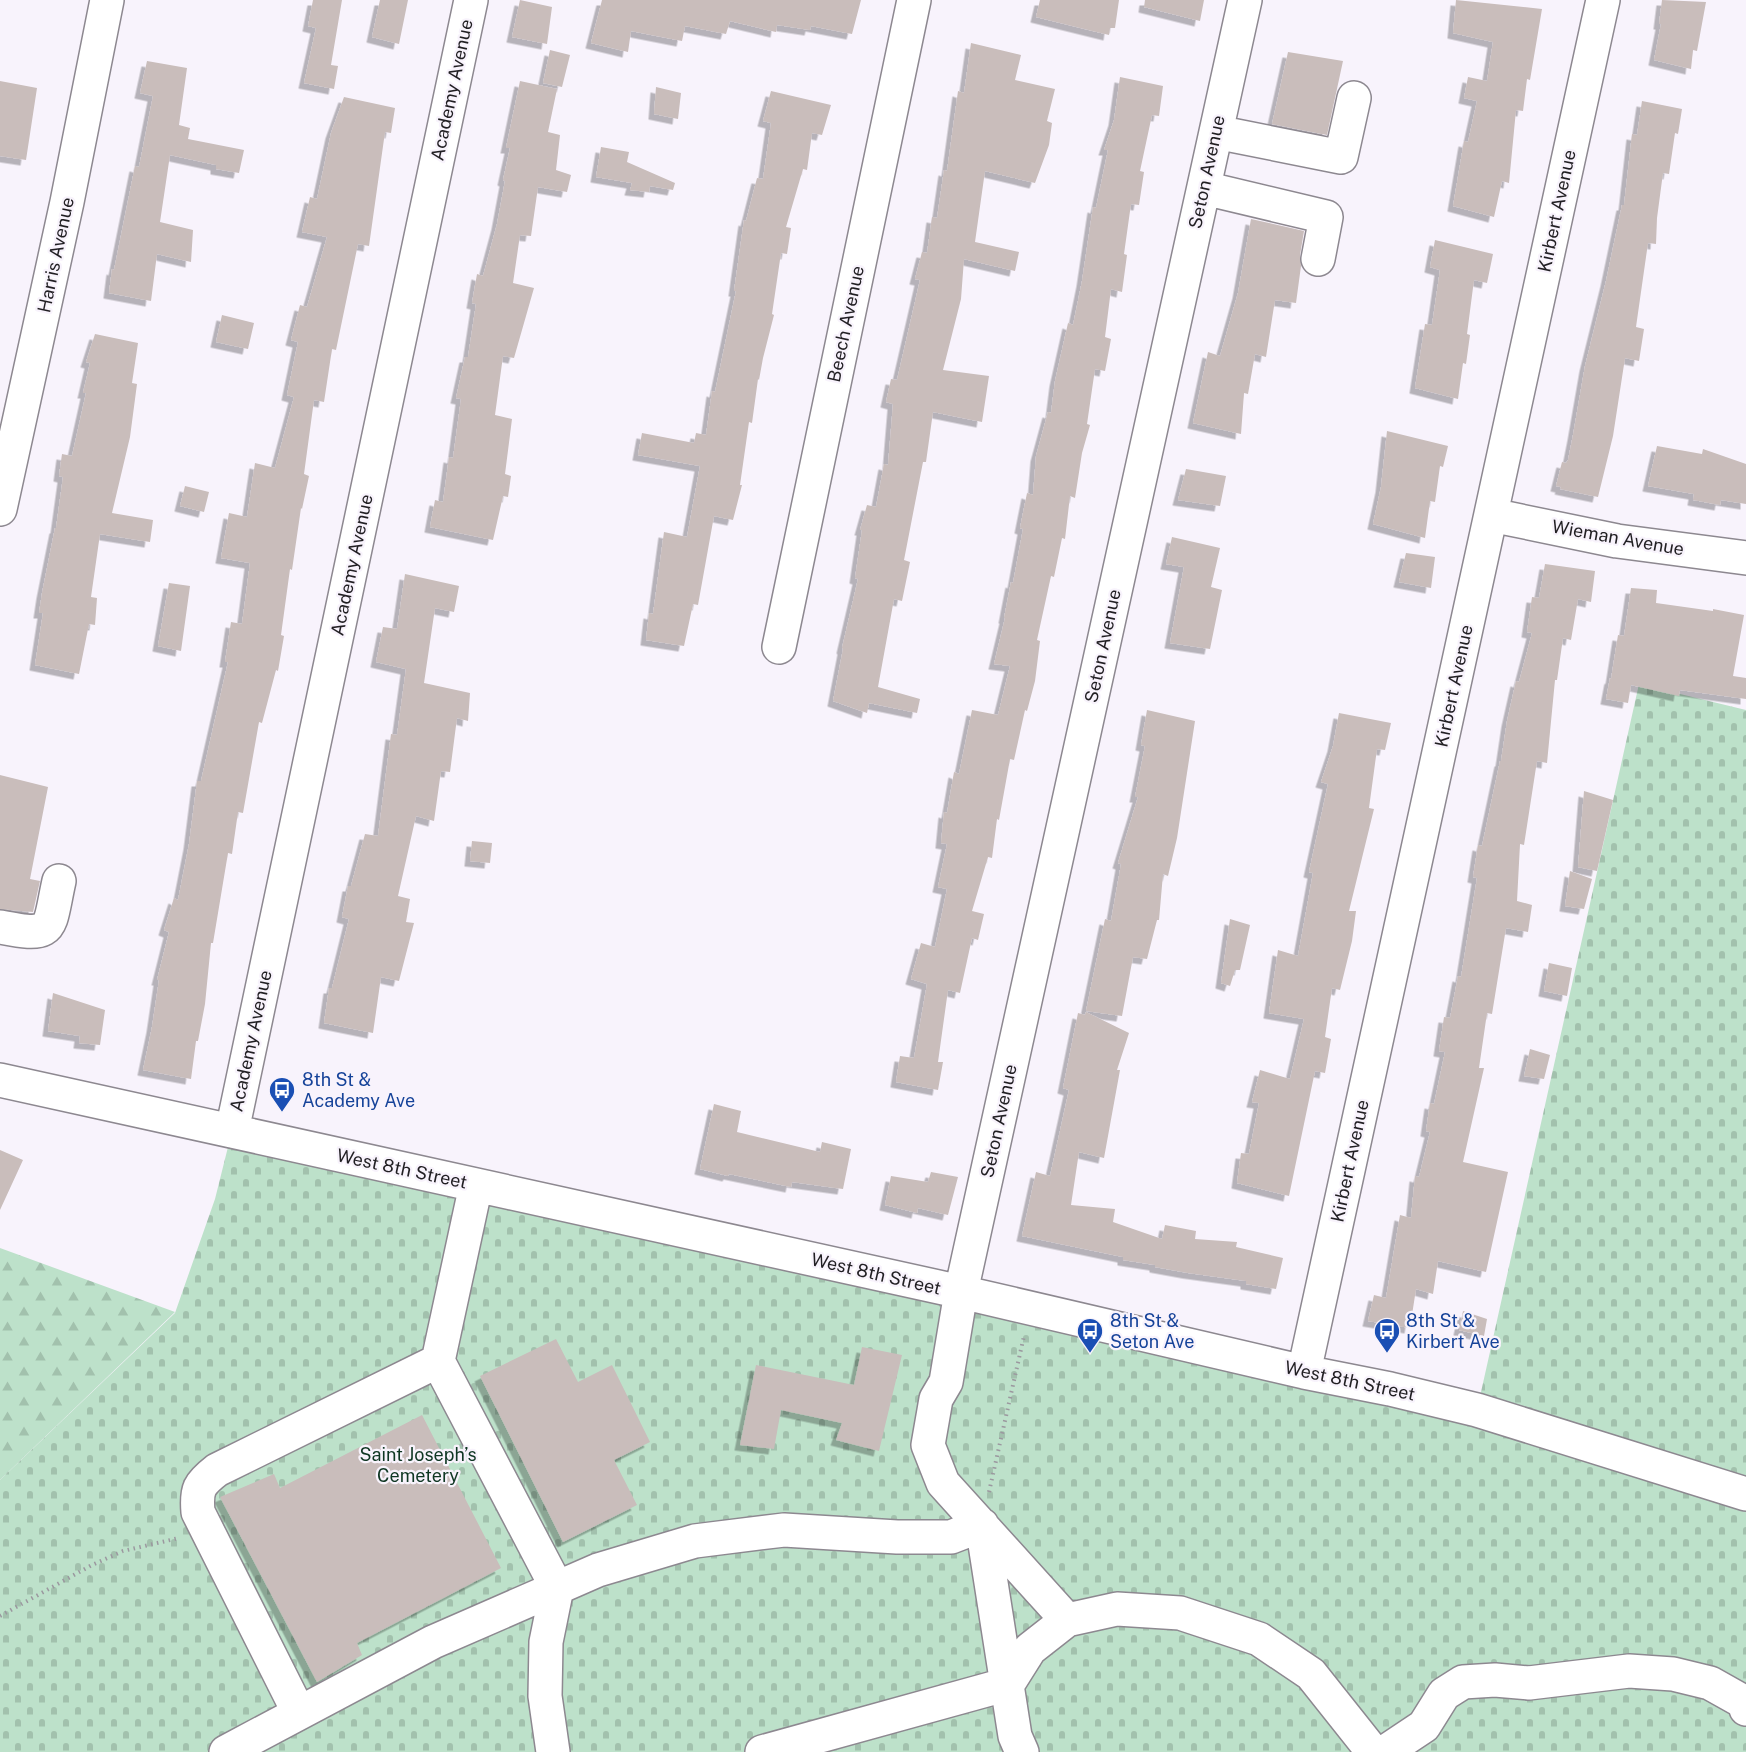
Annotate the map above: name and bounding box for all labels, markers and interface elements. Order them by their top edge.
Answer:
street label: Academy Avenue [426,17,477,163]
street label: Seton Avenue [1184,113,1229,231]
street label: Kirbert Avenue [1533,148,1580,274]
street label: Harris Avenue [33,195,78,315]
street label: Beech Avenue [823,264,868,384]
street label: Academy Avenue [326,492,377,638]
street label: Wieman Avenue [1550,516,1686,559]
street label: Seton Avenue [1080,587,1125,705]
street label: Kirbert Avenue [1430,623,1477,749]
street label: Academy Avenue [225,968,276,1114]
street label: Seton Avenue [976,1062,1021,1180]
place label: 8th St & Academy Ave [302,1069,415,1111]
bus stop icon: 8th St & Academy Ave [267,1075,297,1113]
street label: Kirbert Avenue [1326,1098,1373,1224]
street label: West 8th Street [335,1144,469,1193]
street label: West 8th Street [809,1248,943,1299]
place label: 8th St & Seton Ave [1110,1310,1194,1352]
place label: 8th St & Kirbert Ave [1406,1310,1500,1352]
bus stop icon: 8th St & Seton Ave [1075,1316,1105,1354]
bus stop icon: 8th St & Kirbert Ave [1372,1316,1402,1354]
street label: West 8th Street [1283,1356,1417,1405]
park label: Saint Joseph’s Cemetery [359,1444,477,1486]

